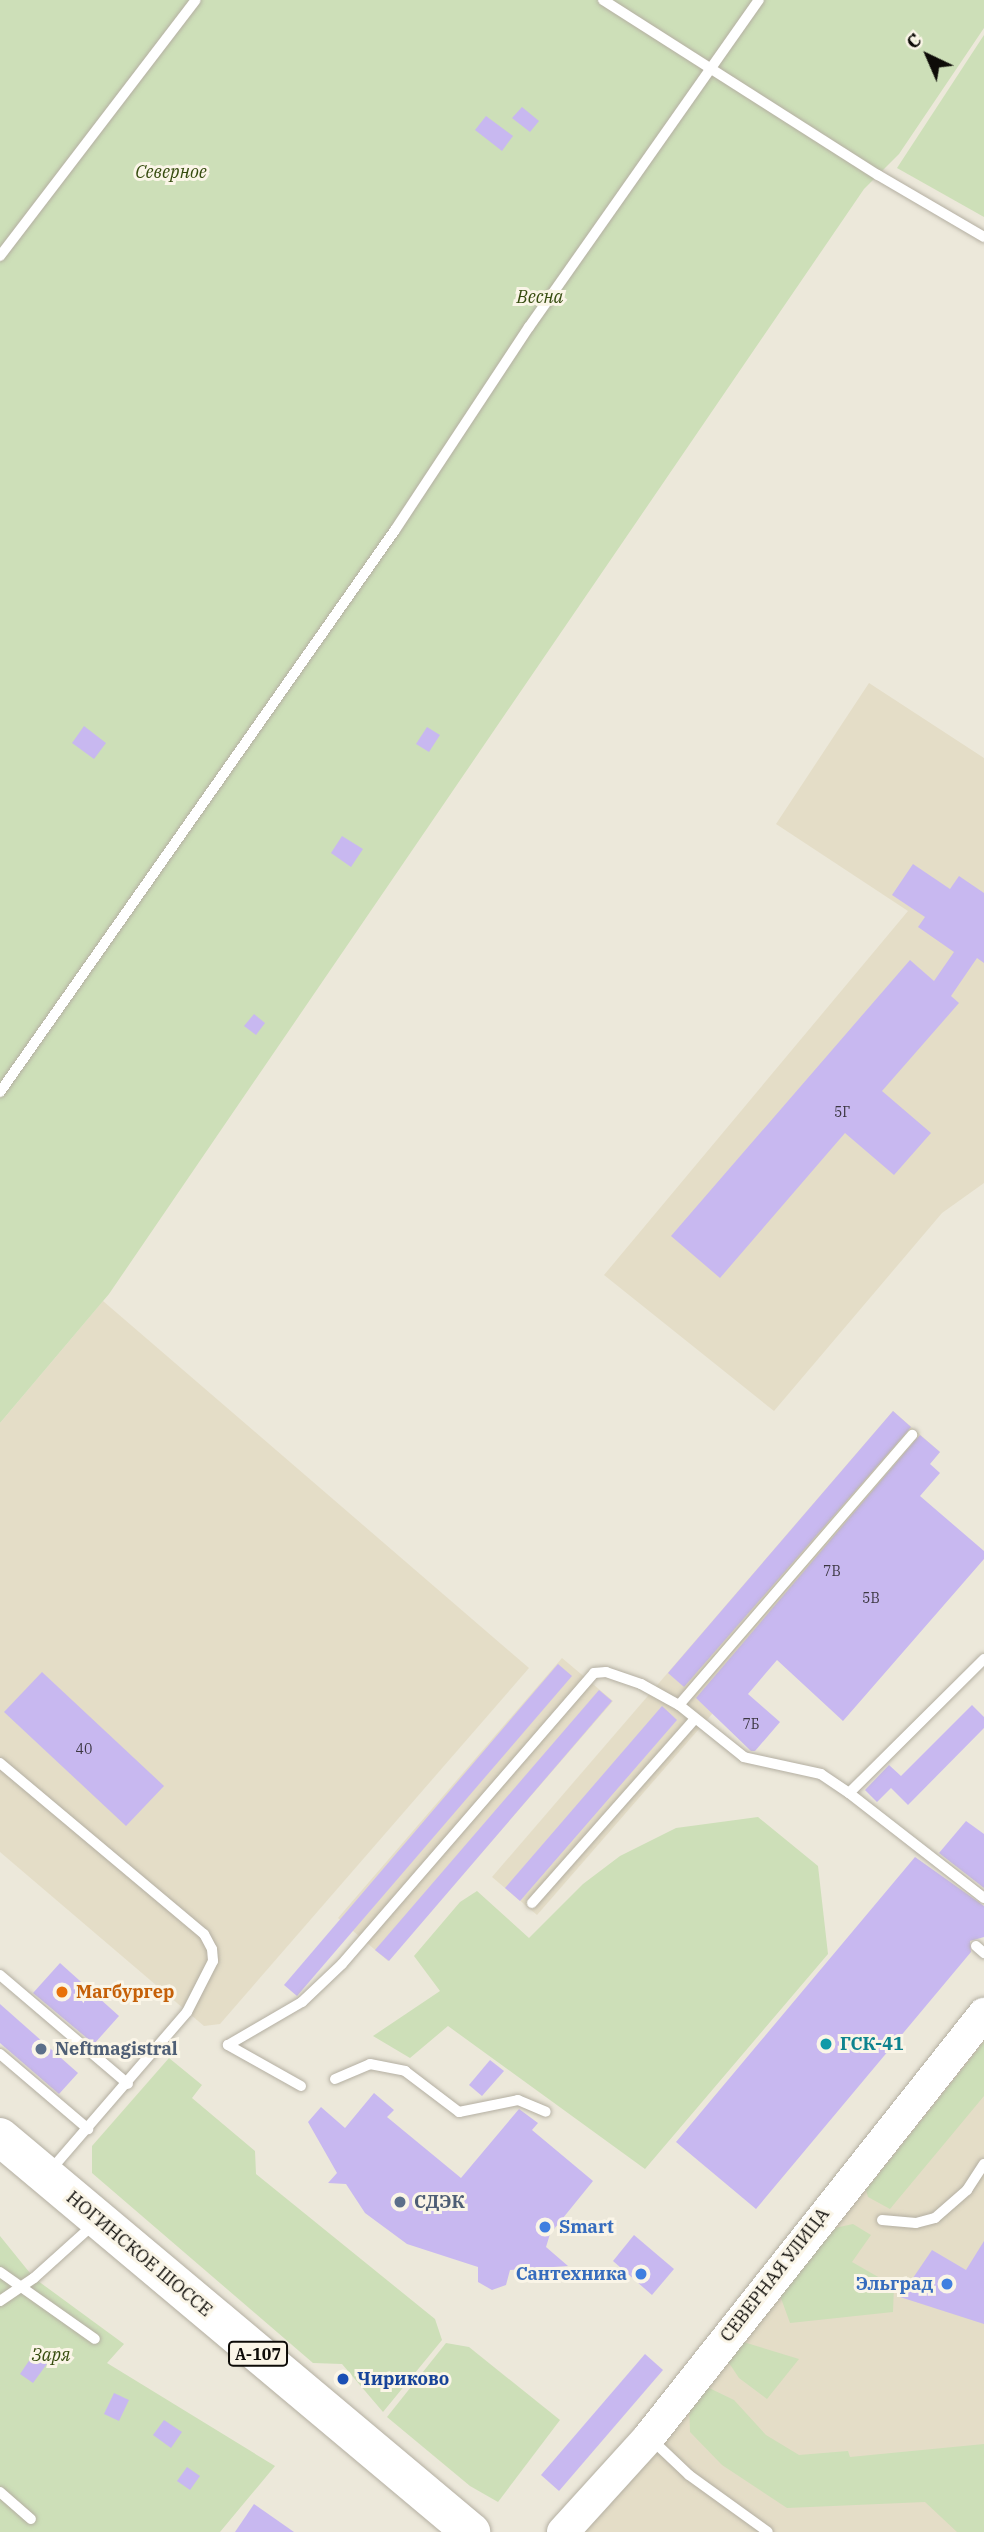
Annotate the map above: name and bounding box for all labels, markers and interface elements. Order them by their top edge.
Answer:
north arrow [893,21,963,91]
text: С [901,28,926,54]
park label: Северное [135,161,207,183]
park label: Весна [517,286,563,308]
house number: 5Г [834,1104,850,1120]
house number: 7В [823,1563,841,1579]
house number: 5В [862,1590,880,1606]
house number: 7Б [742,1716,760,1732]
house number: 40 [76,1741,92,1757]
place label: Магбургер [76,1981,174,2003]
marker: Магбургер [54,1984,70,2000]
place label: ГСК-41 [840,2033,904,2055]
marker: ГСК-41 [818,2036,834,2052]
place label: Neftmagistral [55,2038,178,2060]
marker: Neftmagistral [33,2041,49,2057]
street label: НОГИНСКОЕ ШОССЕ [62,2187,216,2321]
place label: СДЭК [414,2191,465,2213]
marker: СДЭК [392,2194,408,2210]
street label: СЕВЕРНАЯ УЛИЦА [716,2204,834,2346]
place label: Smart [559,2216,614,2238]
marker: Smart [537,2219,553,2235]
place label: Сантехника [516,2263,627,2285]
marker: Сантехника [633,2266,649,2282]
place label: Эльград [856,2273,933,2295]
marker: Эльград [939,2276,955,2292]
road number: А-107 [226,2342,290,2366]
park label: Заря [32,2344,70,2366]
place label: Чириково [357,2368,449,2390]
marker: Чириково [335,2371,351,2387]

